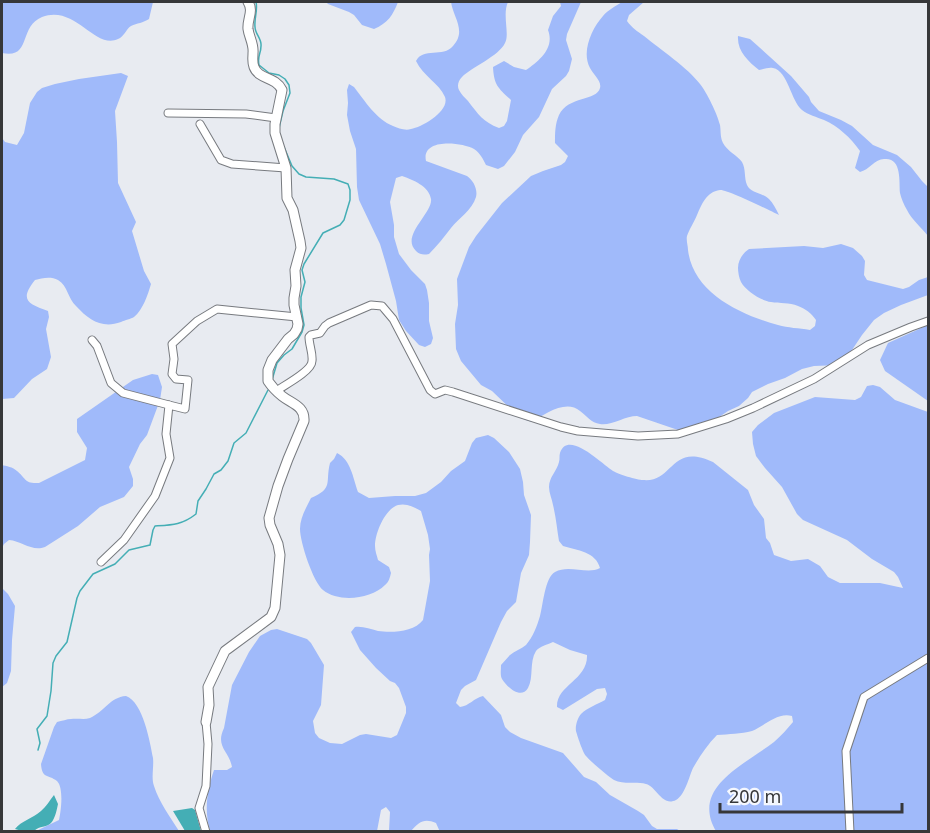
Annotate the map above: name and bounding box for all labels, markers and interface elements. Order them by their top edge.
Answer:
scale bar [720,776,902,814]
text: 200 m [729,784,781,808]

